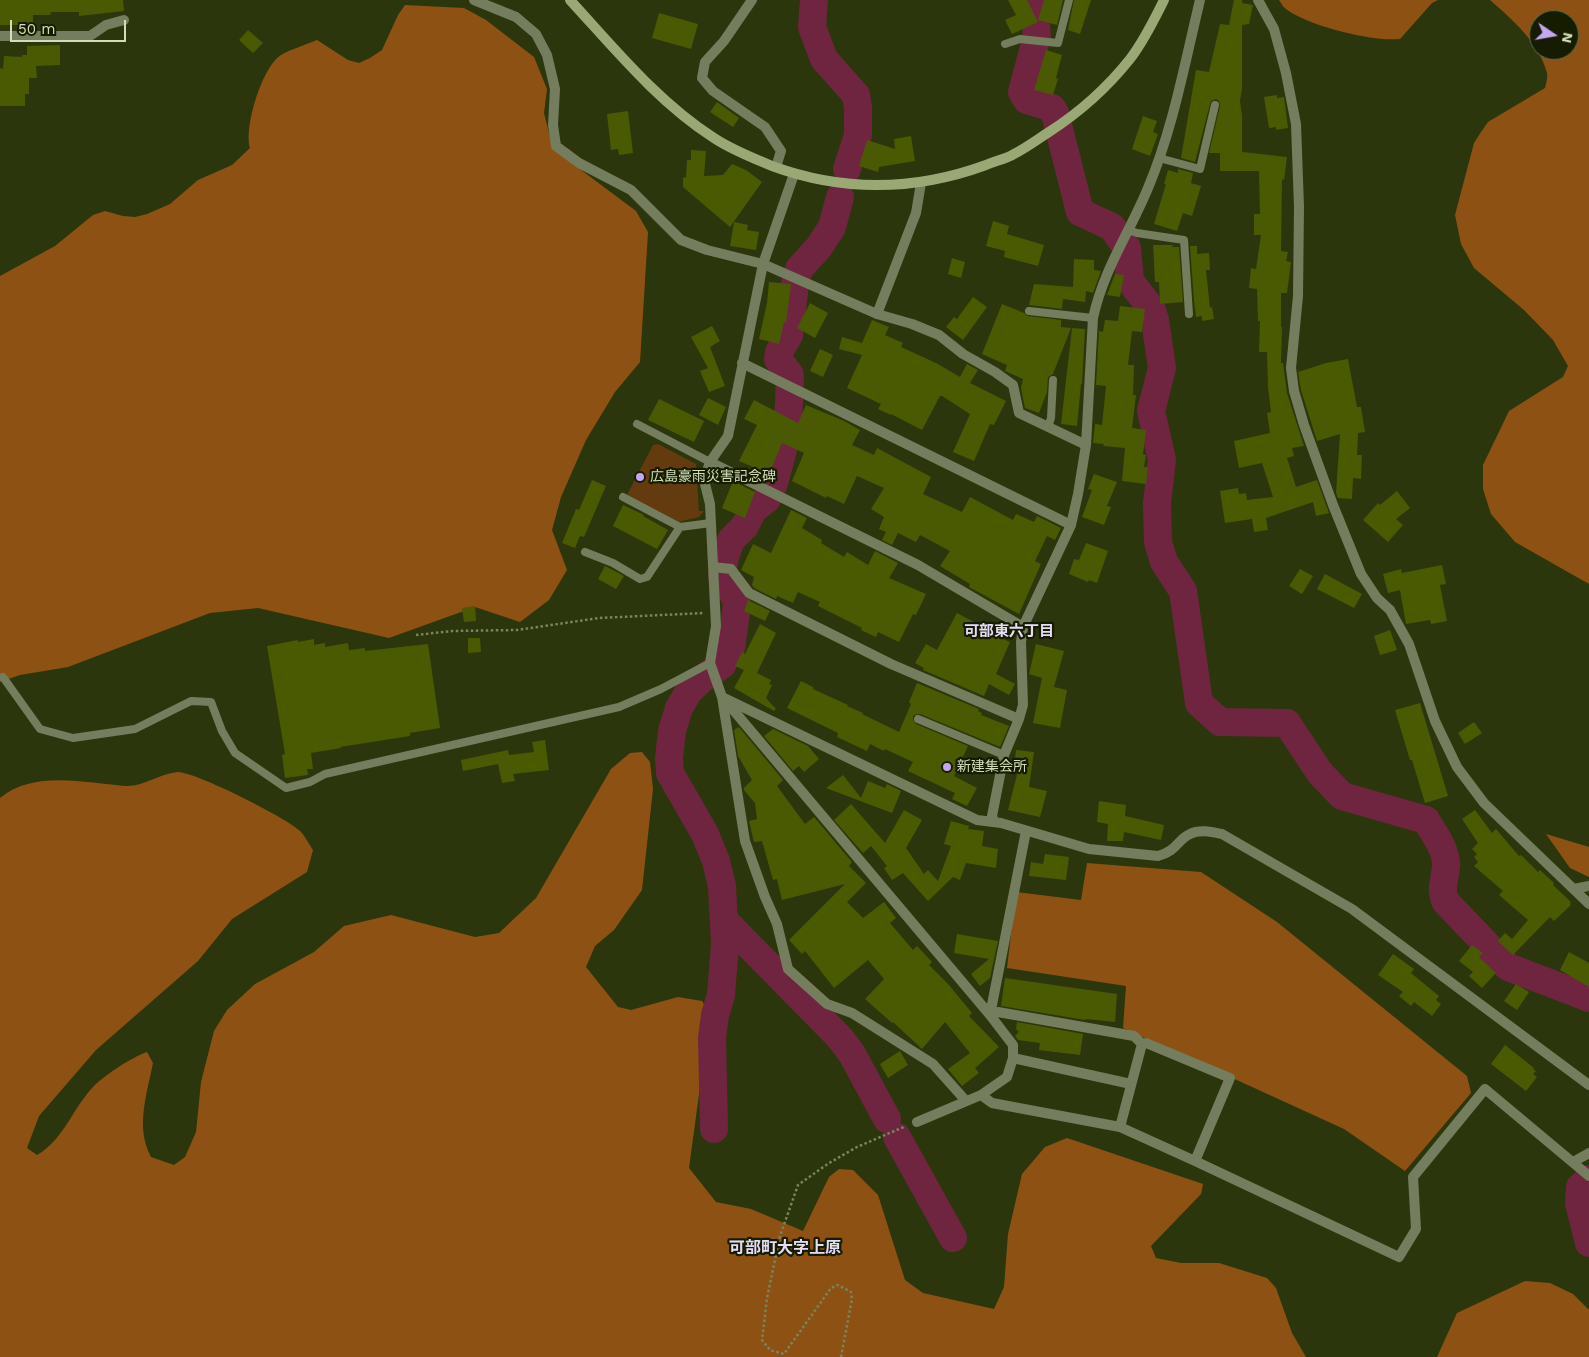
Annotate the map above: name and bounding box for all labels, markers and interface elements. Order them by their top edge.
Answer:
scale bar [12,10,129,42]
north arrow [1529,10,1579,60]
text: 50 m [18,20,55,38]
text: N [1559,31,1577,45]
place label: 広島豪雨災害記念碑 [650,469,776,485]
marker: 広島豪雨災害記念碑 [634,471,646,483]
district label: 可部東六丁目 [964,623,1054,641]
place label: 新建集会所 [957,759,1027,775]
marker: 新建集会所 [941,761,953,773]
district label: 可部町大字上原 [729,1238,841,1258]

